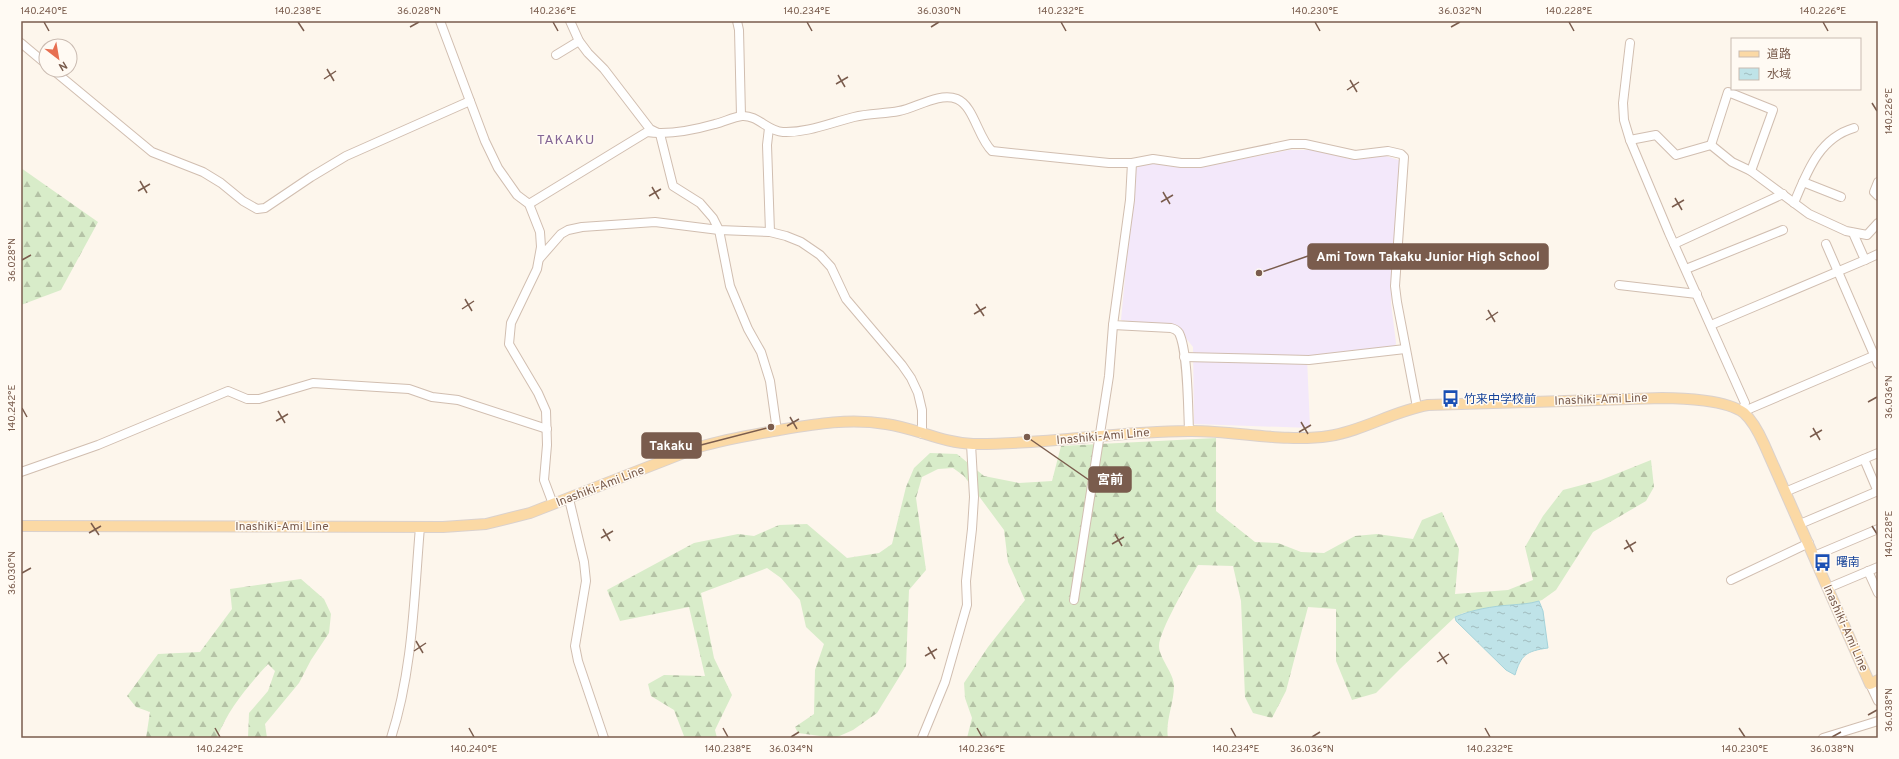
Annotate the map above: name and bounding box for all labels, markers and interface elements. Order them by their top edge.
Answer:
text: 140.240°E [20,5,68,18]
text: 140.238°E [275,5,321,18]
text: 36.028°N [397,5,441,18]
text: 140.236°E [530,5,576,18]
text: 140.234°E [784,5,830,18]
text: 36.030°N [917,5,961,18]
text: 140.232°E [1038,5,1084,18]
text: 140.230°E [1292,5,1338,18]
text: 36.032°N [1438,5,1482,18]
text: 140.228°E [1546,5,1592,18]
text: 140.226°E [1800,5,1846,18]
north arrow [38,38,78,78]
legend [1731,38,1861,90]
text: 道路 [1767,47,1791,63]
text: N [56,58,70,74]
text: 水域 [1767,67,1791,83]
text: 140.226°E [1883,88,1896,134]
district label: TAKAKU [537,132,595,149]
text: 36.028°N [6,238,19,282]
callout: Ami Town Takaku Junior High School [1308,244,1548,269]
text: Ami Town Takaku Junior High School [1316,250,1540,266]
text: 36.036°N [1883,375,1896,419]
text: 140.242°E [6,385,19,431]
bus stop icon: 竹来中学校前 [1441,389,1461,409]
street label: Inashiki-Ami Line [1554,390,1648,410]
place label: 竹来中学校前 [1464,392,1536,408]
street label: Inashiki-Ami Line [1056,425,1150,449]
callout: Takaku [642,433,701,458]
text: Takaku [649,439,693,455]
street label: Inashiki-Ami Line [554,463,647,511]
callout: 宮前 [1089,467,1131,492]
text: 宮前 [1097,472,1123,489]
text: 140.228°E [1883,511,1896,557]
street label: Inashiki-Ami Line [235,519,329,535]
text: 36.030°N [6,551,19,595]
bus stop icon: 曙南 [1813,552,1833,572]
place label: 曙南 [1836,555,1860,571]
street label: Inashiki-Ami Line [1819,583,1871,674]
text: 36.038°N [1883,688,1896,732]
text: 140.242°E [197,743,243,756]
text: 140.240°E [450,743,498,756]
text: 140.238°E [705,743,751,756]
text: 36.034°N [769,743,813,756]
text: 140.236°E [959,743,1005,756]
text: 140.234°E [1213,743,1259,756]
text: 36.036°N [1290,743,1334,756]
text: 140.232°E [1467,743,1513,756]
text: 140.230°E [1722,743,1768,756]
text: 36.038°N [1810,743,1854,756]

